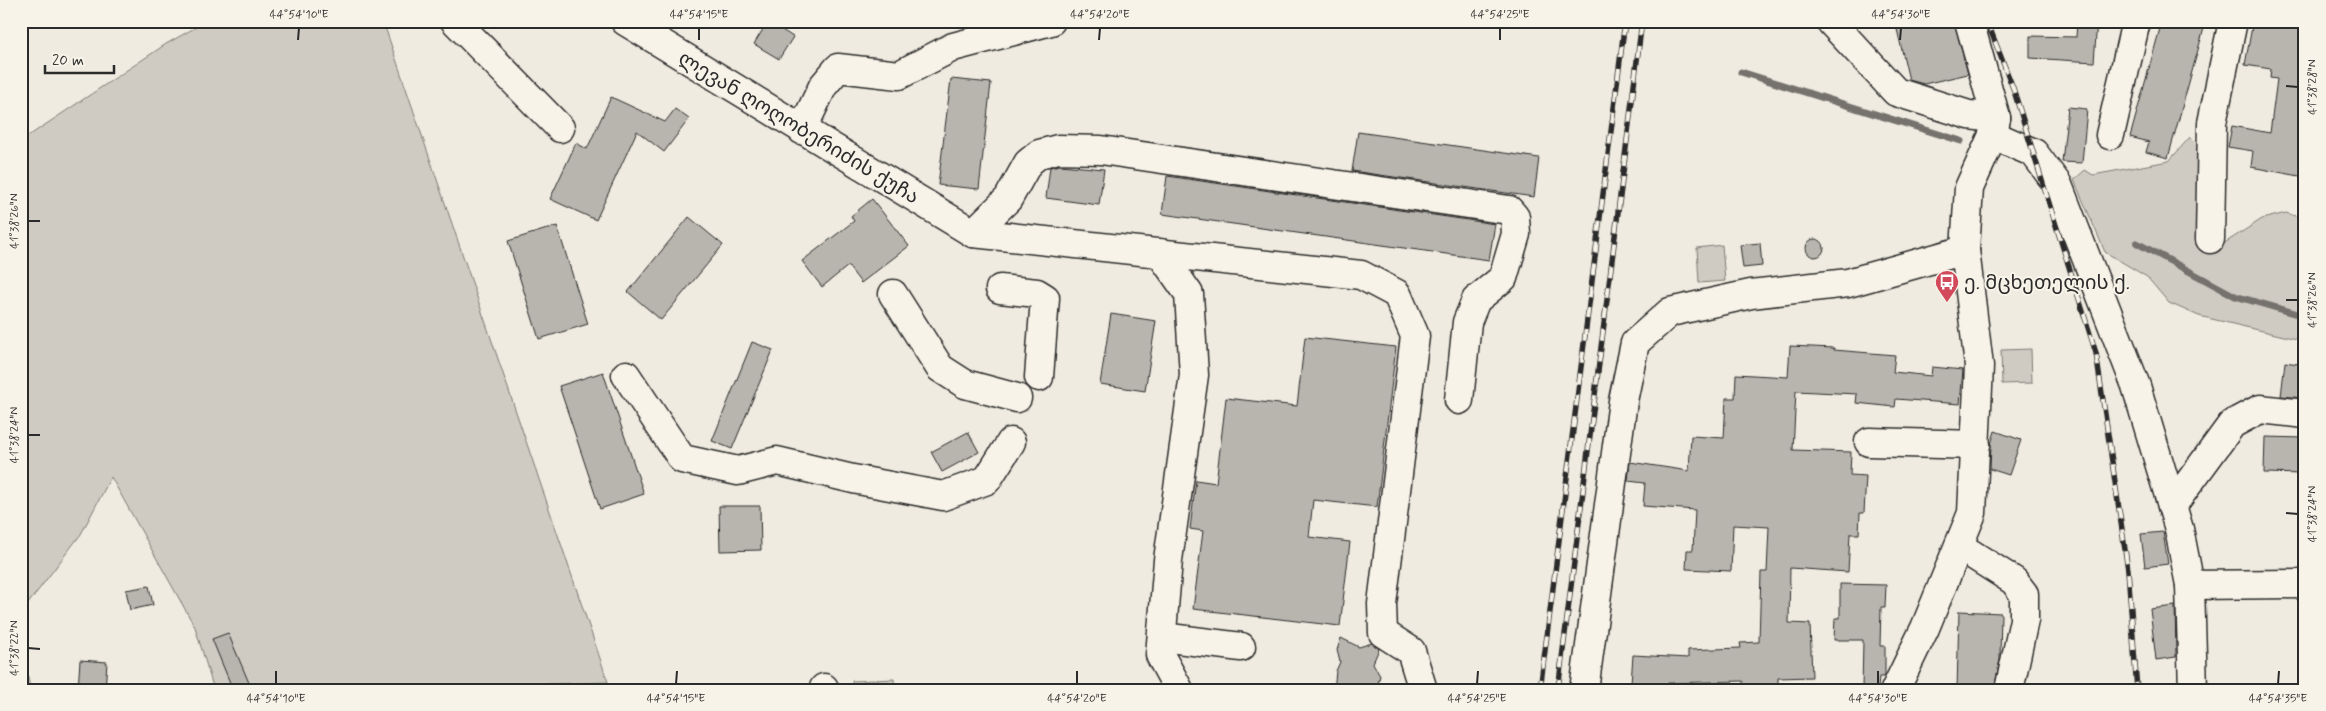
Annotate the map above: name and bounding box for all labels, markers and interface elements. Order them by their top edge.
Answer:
text: 44°54'10"E [270,7,328,23]
text: 44°54'15"E [670,7,728,23]
text: 44°54'20"E [1070,7,1130,23]
text: 44°54'25"E [1470,7,1530,23]
text: 44°54'30"E [1871,7,1931,23]
scale bar [45,42,114,74]
street label: ლევან ღოღობერიძის ქუჩა [673,46,924,211]
text: 20 m [52,51,84,71]
text: 41°38'28"N [2305,59,2321,115]
text: 41°38'26"N [7,193,23,249]
bus stop icon: ე. მცხეთელის ქ. [1934,269,1960,303]
place label: ე. მცხეთელის ქ. [1964,270,2130,297]
text: 41°38'26"N [2305,272,2321,328]
text: 41°38'24"N [7,407,23,463]
text: 41°38'24"N [2305,486,2321,542]
text: 41°38'22"N [7,620,23,676]
text: 44°54'10"E [247,691,305,707]
text: 44°54'15"E [647,691,705,707]
text: 44°54'20"E [1047,691,1107,707]
text: 44°54'25"E [1447,691,1507,707]
text: 44°54'30"E [1848,691,1908,707]
text: 44°54'35"E [2249,691,2307,707]

